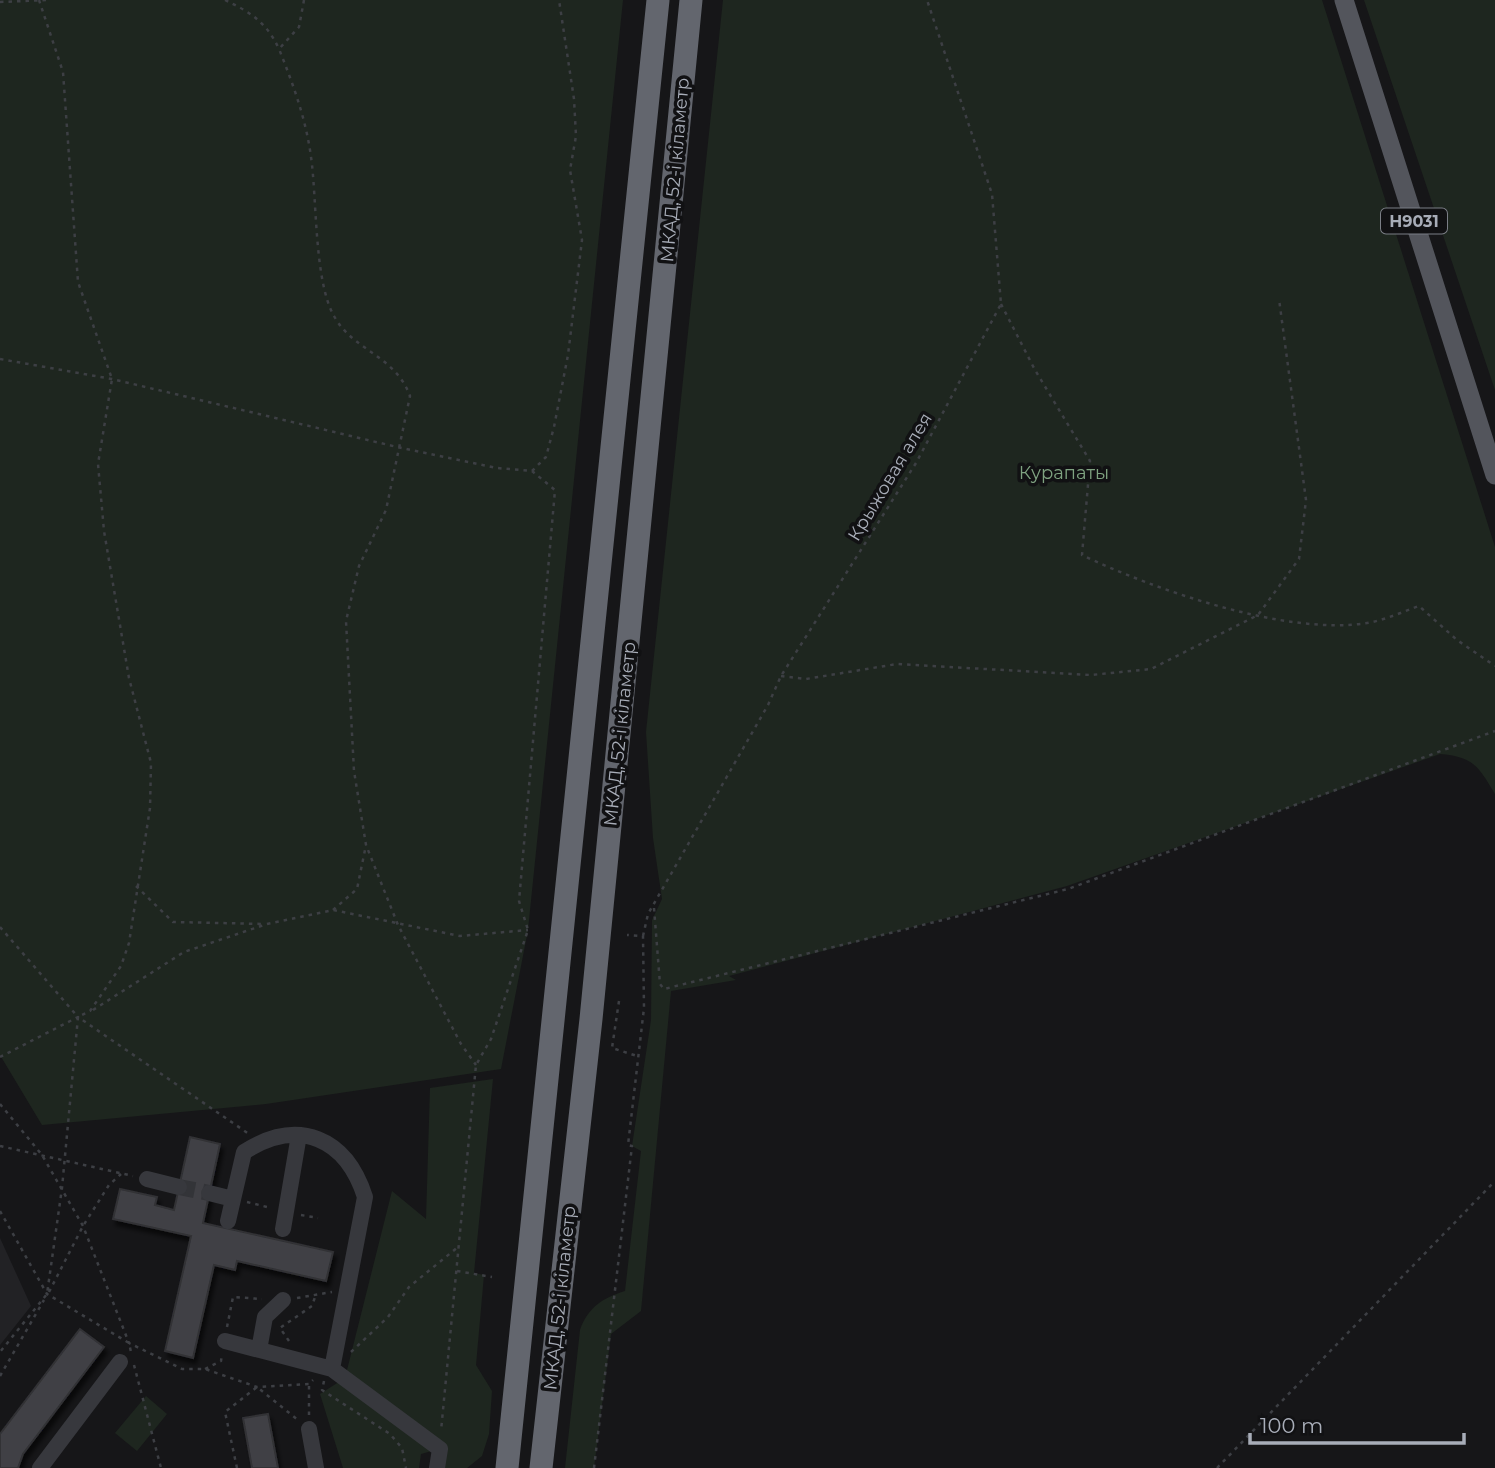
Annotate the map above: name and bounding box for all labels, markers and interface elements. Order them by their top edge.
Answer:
street label: МКАД, 52-і кіламетр [656,77,694,263]
road number: Н9031 [1381,209,1447,234]
street label: Крыжовая алея [843,409,937,545]
park label: Курапаты [1019,462,1109,484]
street label: МКАД, 52-і кіламетр [599,641,641,827]
street label: МКАД, 52-і кіламетр [539,1205,581,1391]
scale bar [1250,1402,1464,1446]
text: 100 m [1260,1413,1323,1438]

